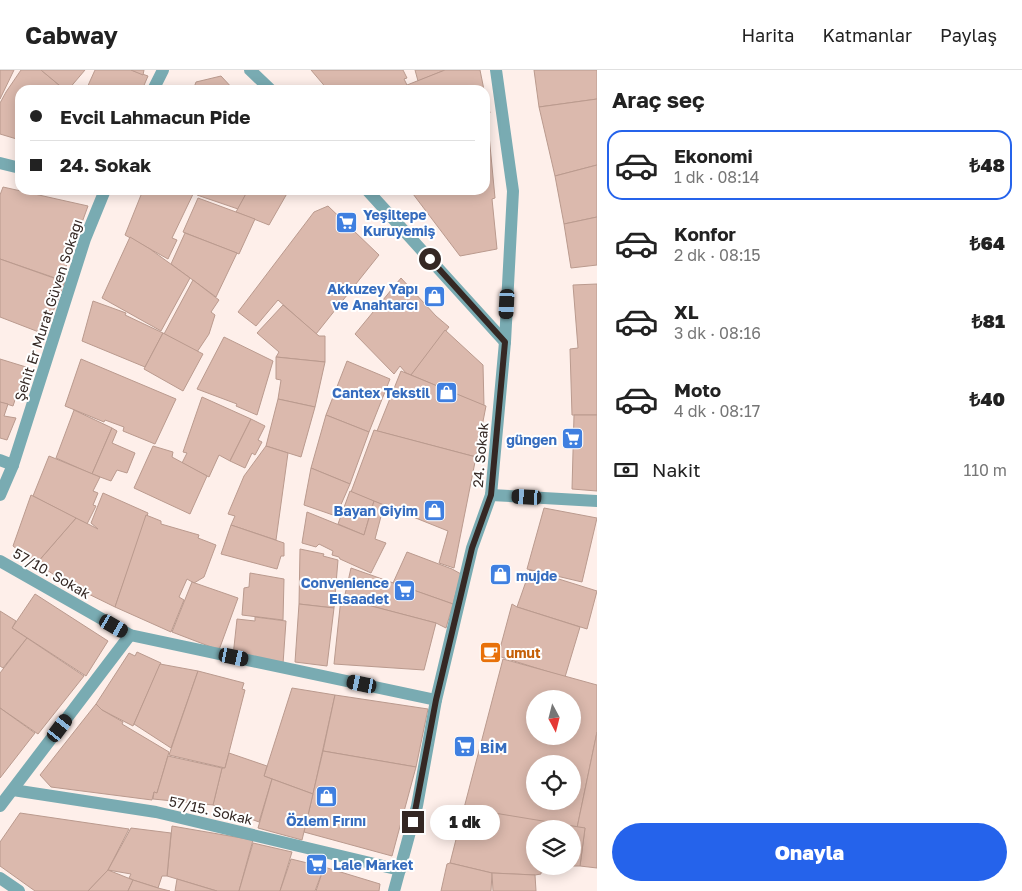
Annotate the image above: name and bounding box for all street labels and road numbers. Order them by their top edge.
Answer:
street label: Şehit Er Murat Güven Sokağı [11,217,85,403]
street label: 24. Sokak [469,422,491,488]
street label: 57/10. Sokak [10,544,94,602]
street label: 57/15. Sokak [167,792,255,828]

